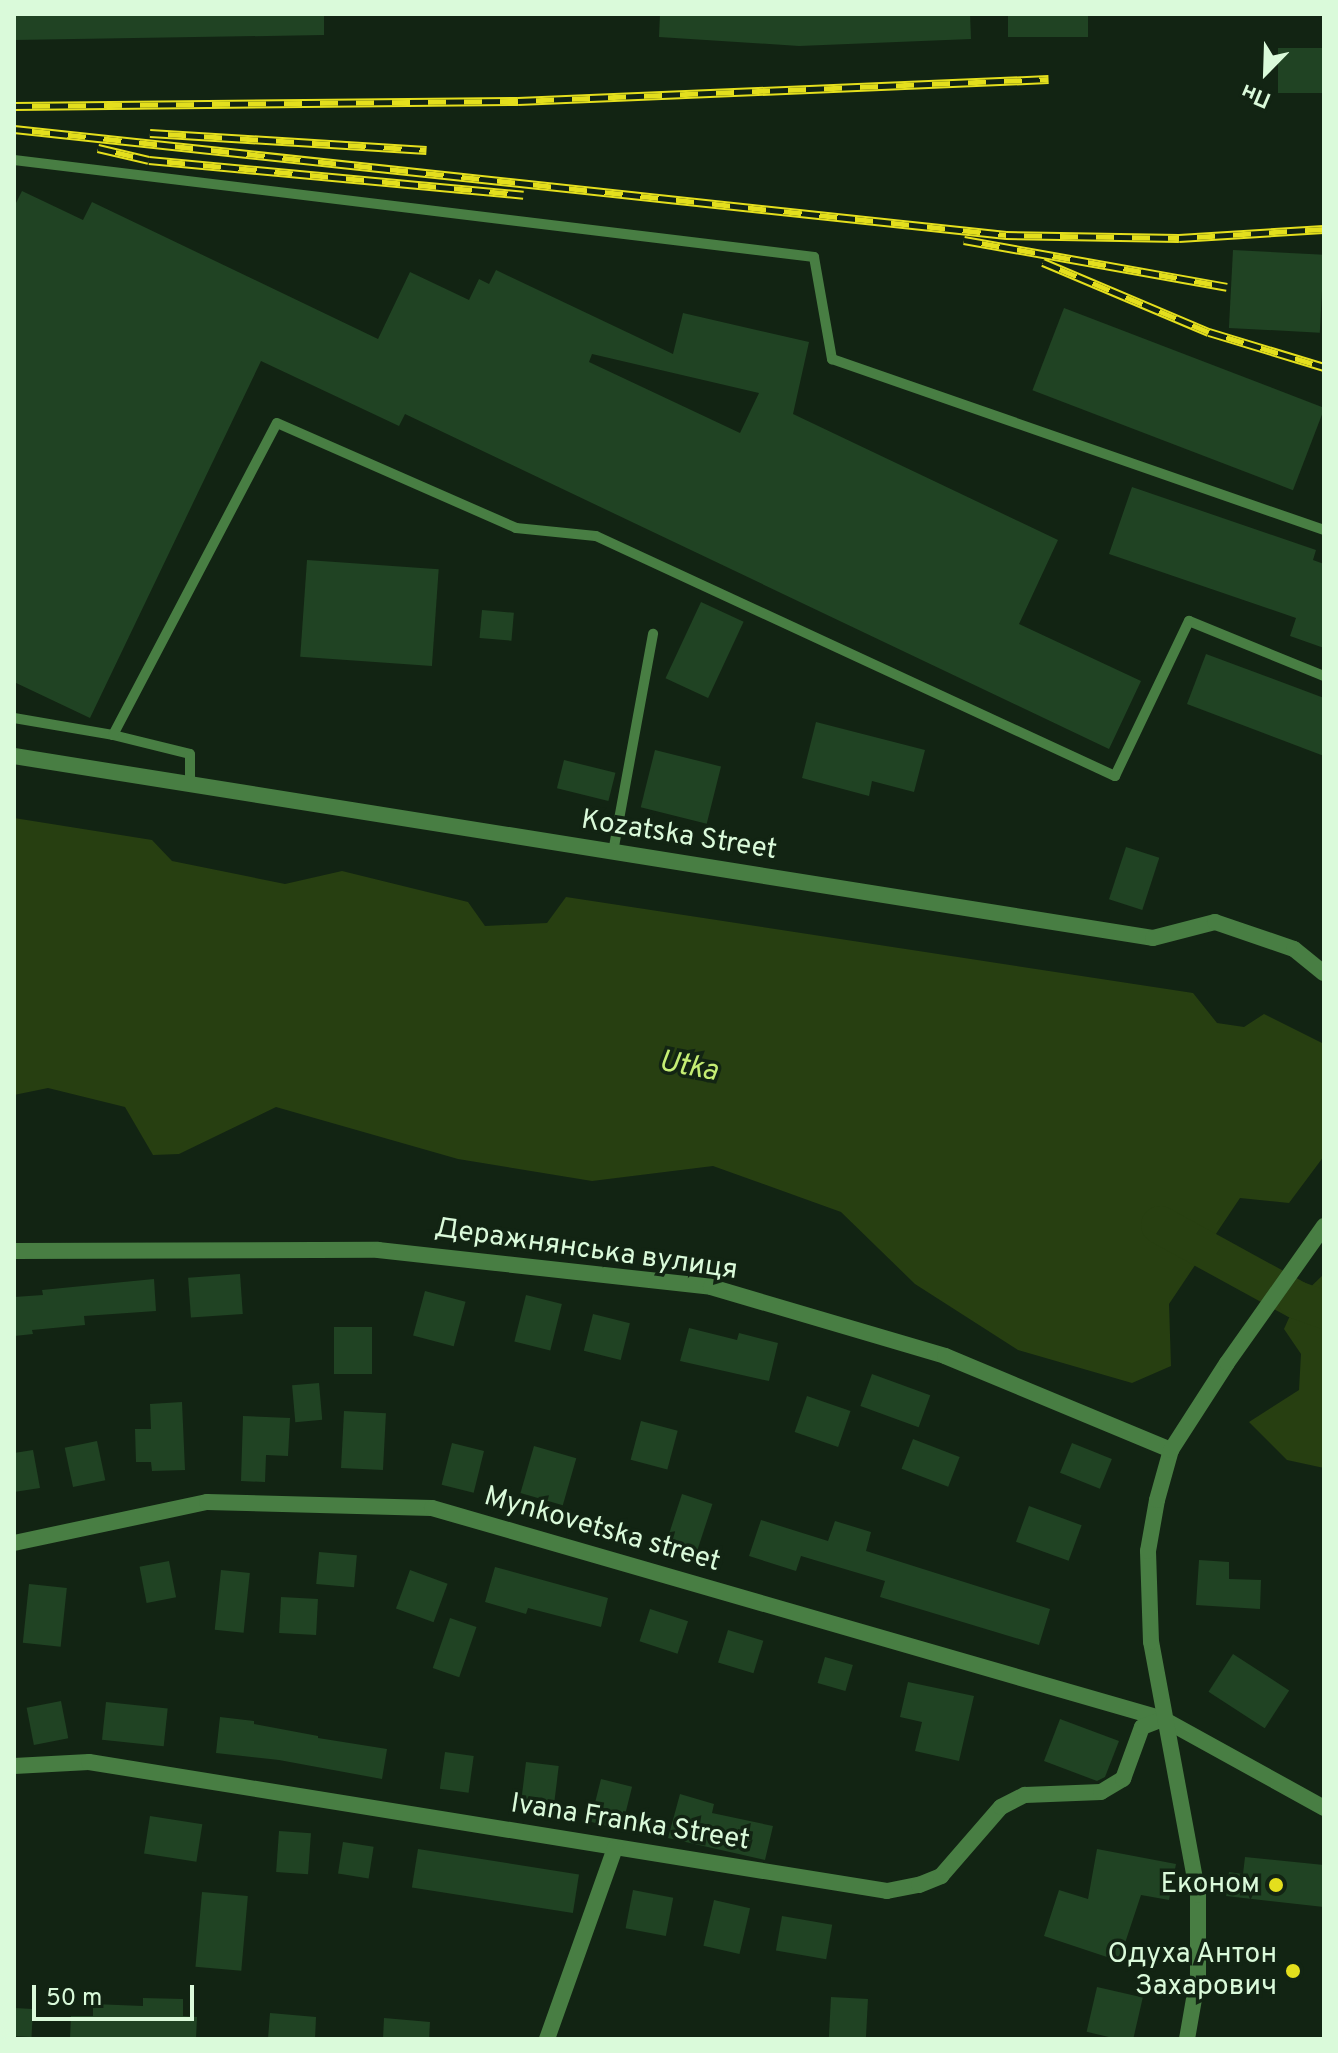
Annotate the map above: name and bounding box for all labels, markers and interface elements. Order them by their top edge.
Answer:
north arrow [1226,32,1306,112]
text: Пн [1237,76,1275,113]
street label: Kozatska Street [579,804,779,868]
water label: Utka [655,1045,721,1091]
street label: Деражнянська вулиця [432,1212,740,1288]
street label: Mynkovetska street [480,1480,724,1580]
street label: Ivana Franka Street [508,1788,752,1858]
place label: Економ [1160,1868,1260,1902]
marker: Економ [1267,1876,1285,1894]
place label: Одуха Антон Захарович [1106,1938,1277,2004]
marker: Одуха Антон Захарович [1284,1962,1302,1980]
scale bar [36,1969,198,2019]
text: 50 m [46,1984,102,2014]

